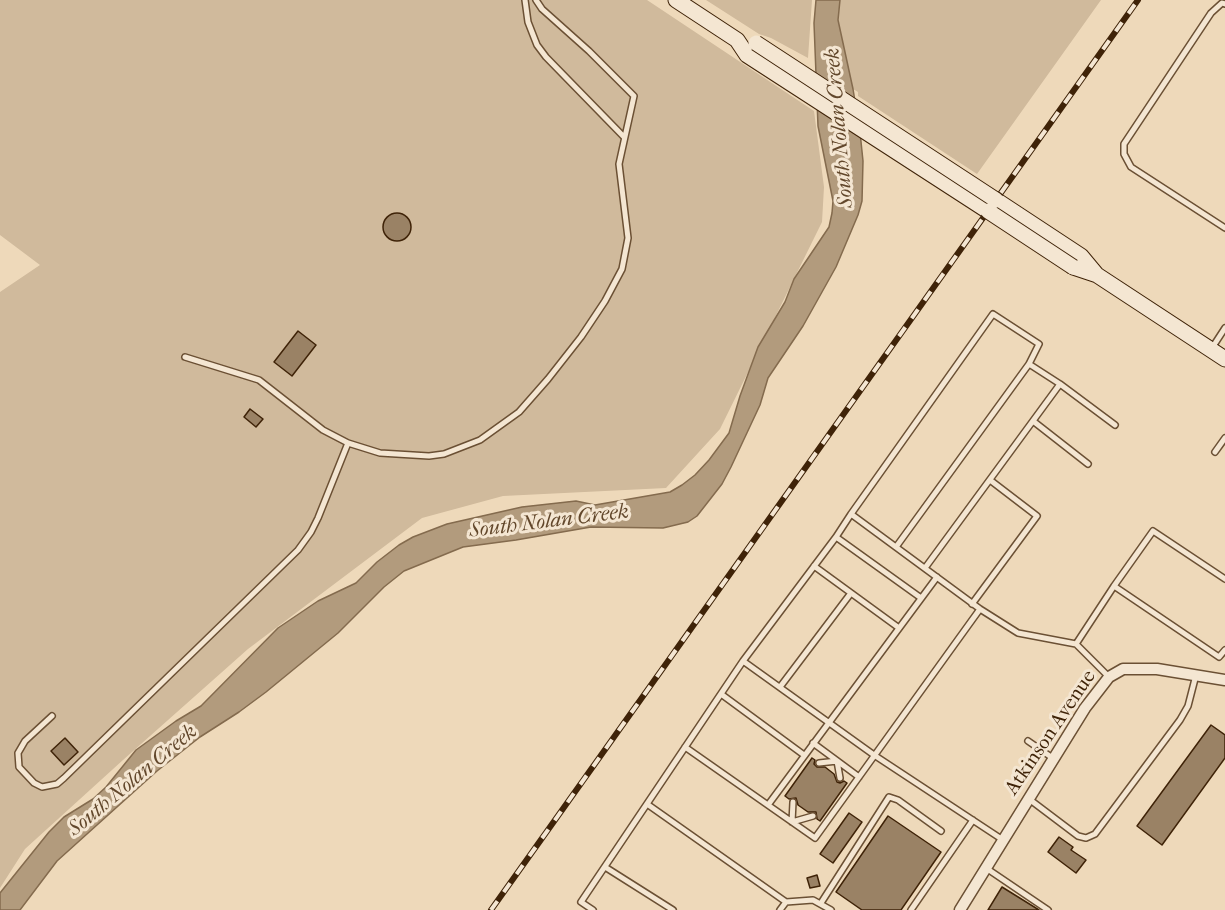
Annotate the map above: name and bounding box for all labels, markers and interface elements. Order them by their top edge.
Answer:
water label: South Nolan Creek [820,47,860,209]
water label: South Nolan Creek [468,500,630,544]
street label: Atkinson Avenue [1000,666,1102,800]
water label: South Nolan Creek [63,720,203,842]

